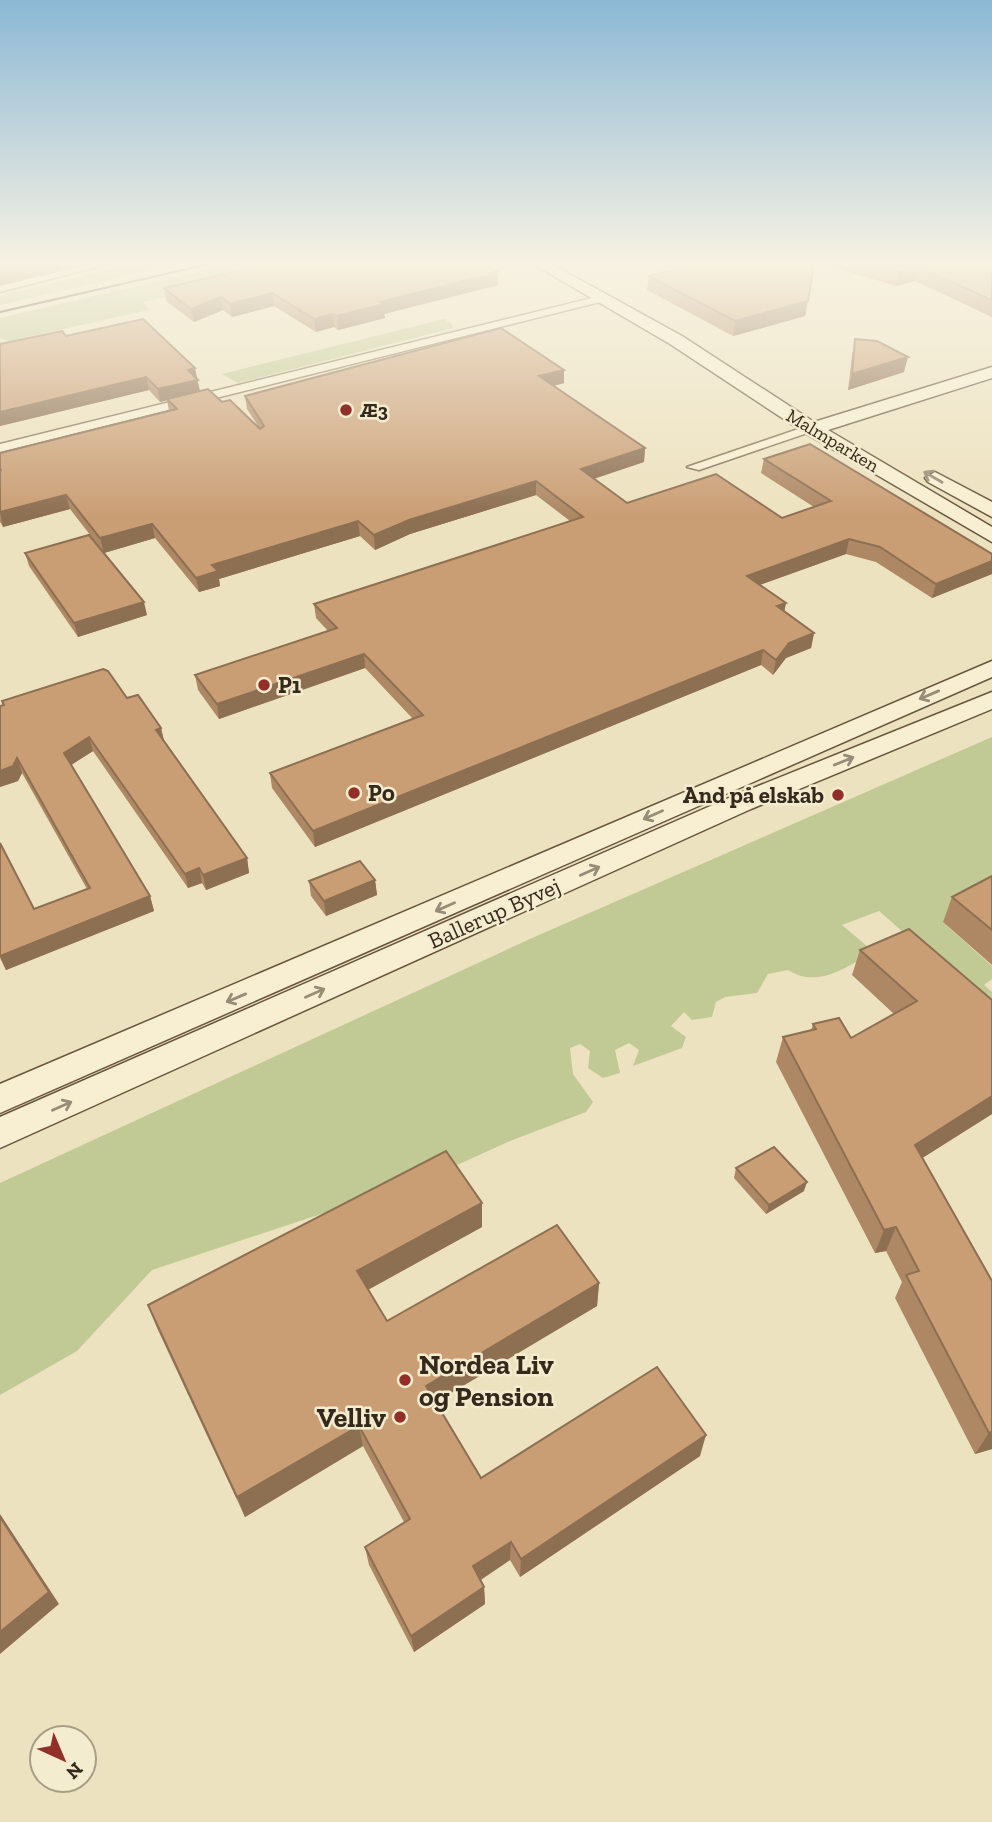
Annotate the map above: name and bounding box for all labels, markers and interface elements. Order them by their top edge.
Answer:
place label: Æ3 [360,399,388,422]
marker: Æ3 [338,402,354,418]
street label: Malmparken [782,404,883,477]
one-way arrow [923,470,943,484]
place label: P1 [278,671,301,699]
marker: P1 [256,677,272,693]
one-way arrow [919,689,940,702]
one-way arrow [832,754,854,767]
place label: P0 [368,779,395,807]
place label: And på elskab [683,781,824,809]
marker: P0 [346,785,362,801]
marker: And på elskab [830,787,846,803]
one-way arrow [643,809,664,822]
one-way arrow [579,864,600,877]
street label: Ballerup Byvej [424,871,564,955]
one-way arrow [435,901,456,914]
one-way arrow [304,986,325,999]
one-way arrow [226,992,248,1005]
one-way arrow [51,1099,73,1112]
place label: Nordea Liv og Pension [419,1348,554,1413]
marker: Nordea Liv og Pension [397,1372,413,1388]
place label: Velliv [317,1401,386,1434]
marker: Velliv [392,1409,408,1425]
north arrow [28,1724,98,1794]
text: N [61,1758,88,1784]

